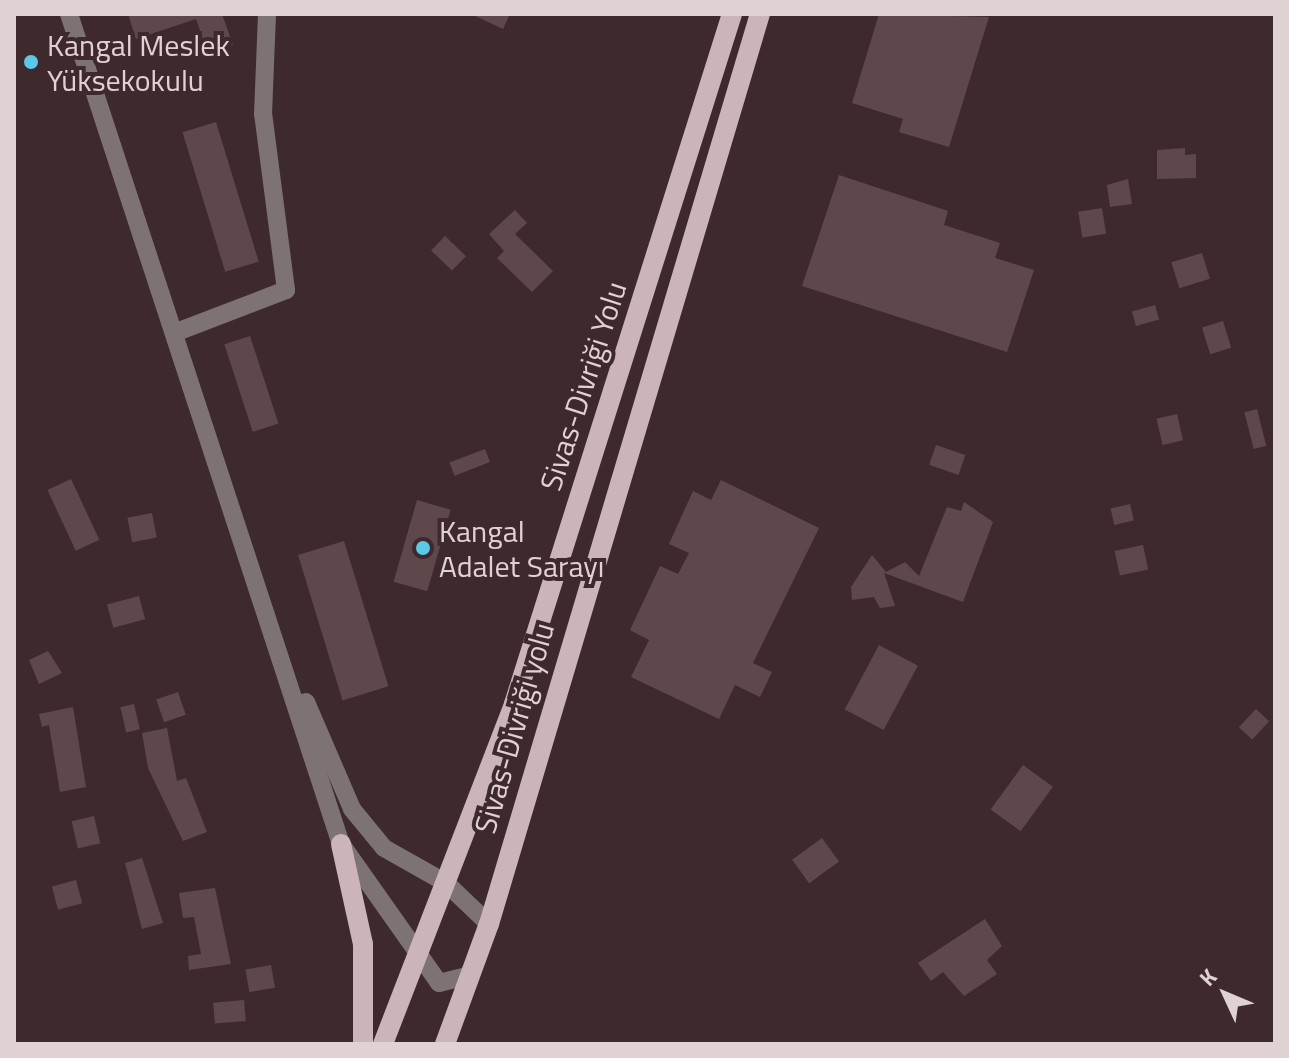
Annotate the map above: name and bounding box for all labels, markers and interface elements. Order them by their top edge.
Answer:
place label: Kangal Meslek Yüksekokulu [47,27,230,98]
marker: Kangal Meslek Yüksekokulu [22,53,40,71]
street label: Sivas-Divriği Yolu [532,277,634,495]
place label: Kangal Adalet Sarayı [439,513,604,584]
marker: Kangal Adalet Sarayı [414,539,432,557]
street label: Sivas-Divriği yolu [467,618,561,838]
north arrow [1185,954,1265,1034]
text: K [1191,961,1224,994]

